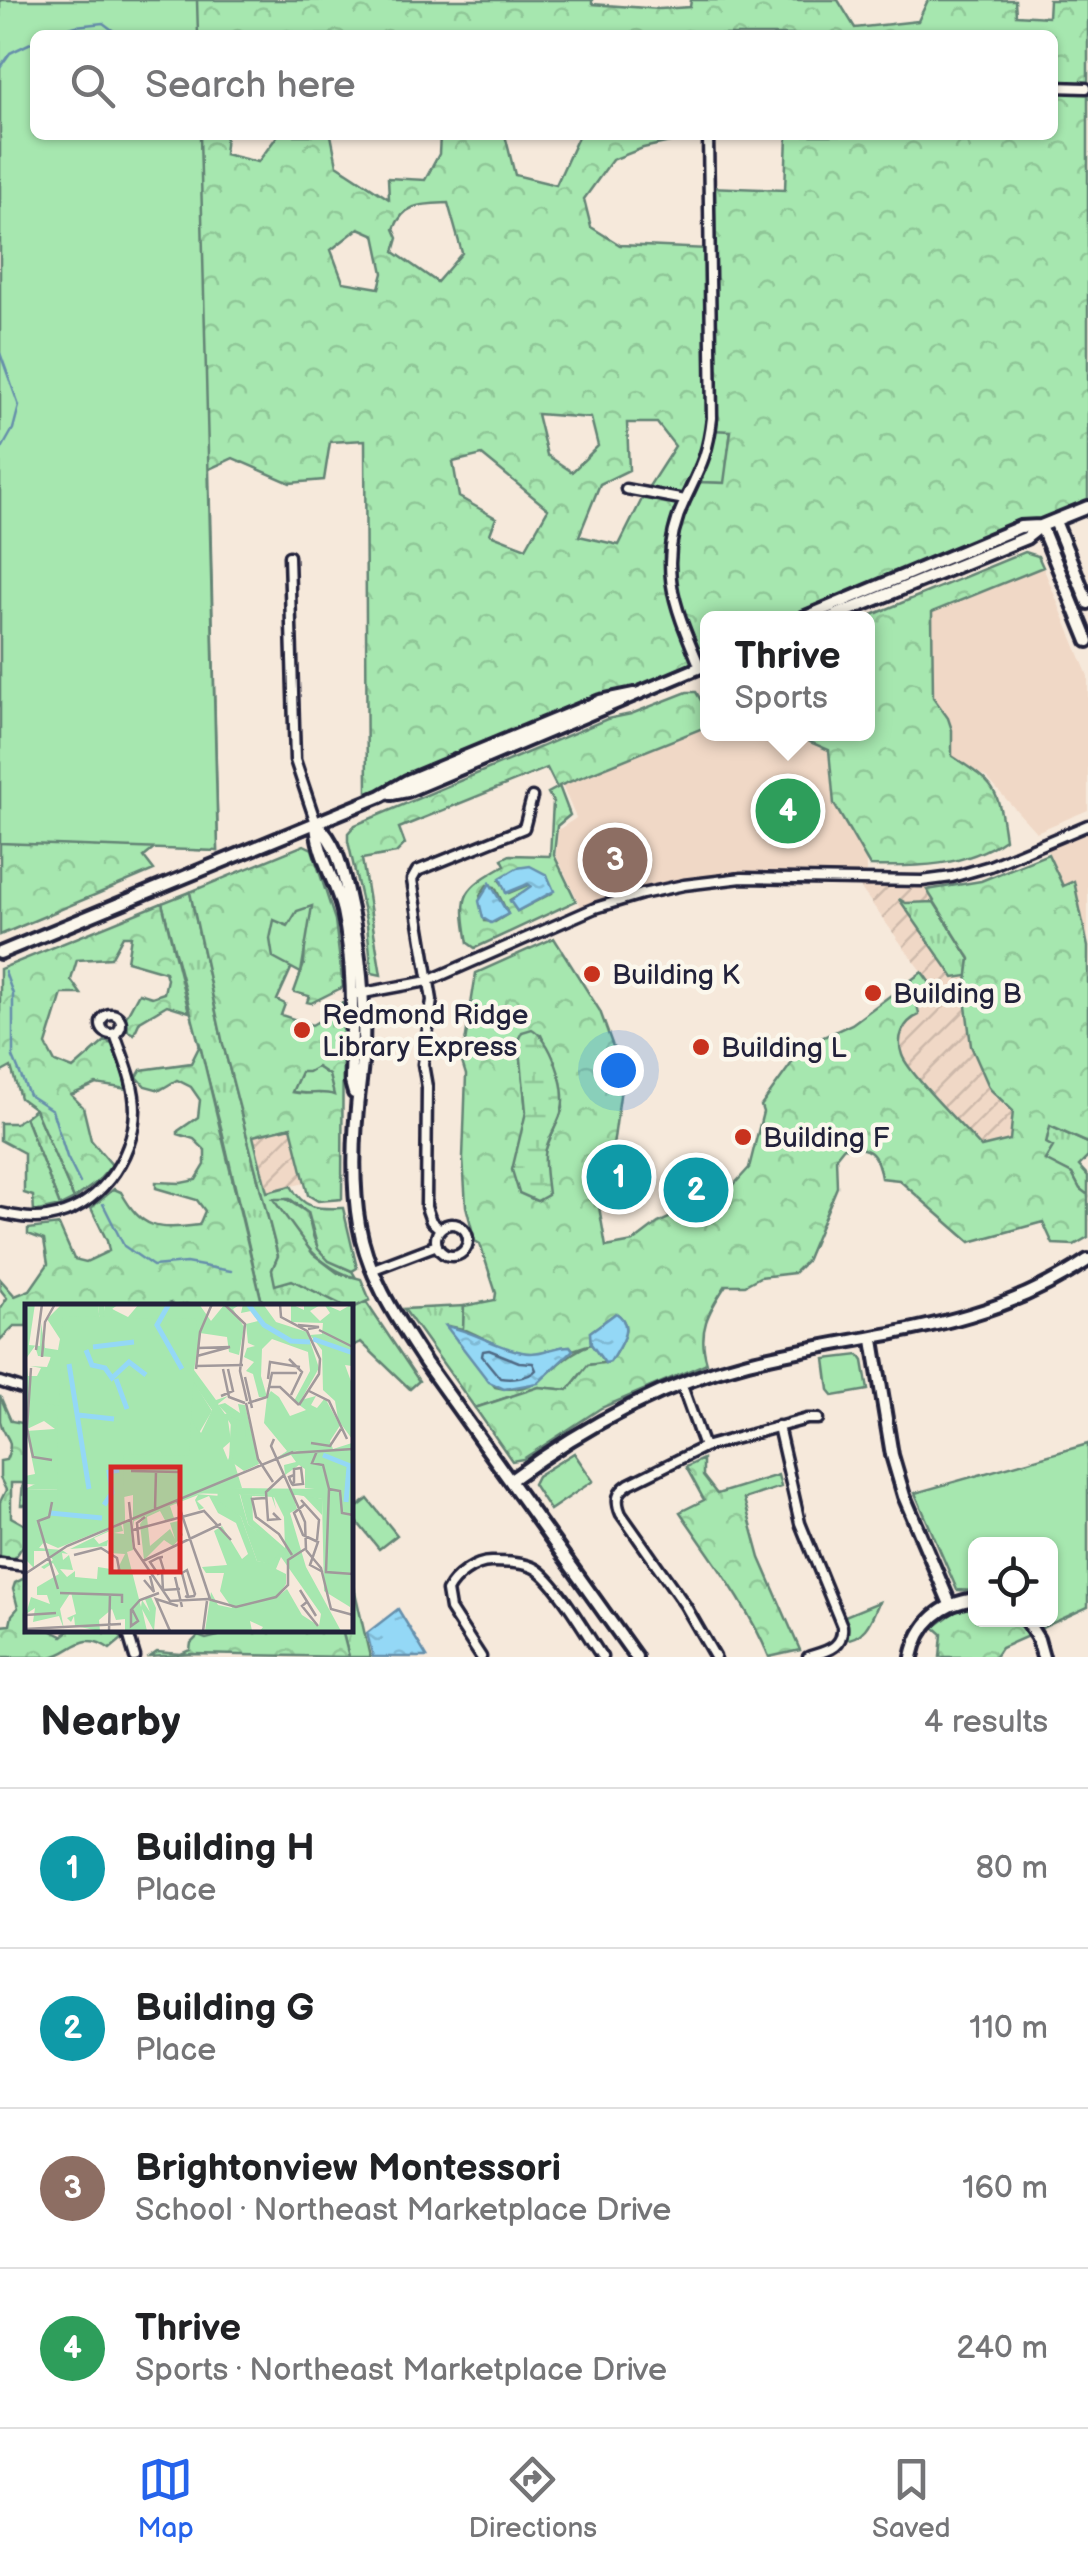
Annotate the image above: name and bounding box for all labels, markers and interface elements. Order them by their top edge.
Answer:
search box [30,30,1058,140]
icon: search [65,58,120,113]
text: Search here [145,63,356,108]
popup [700,611,875,741]
text: Thrive [734,634,841,679]
text: Sports [734,679,828,718]
pin: 4 [756,774,820,848]
pin: 3 [582,822,648,898]
place label: Building K [612,959,740,992]
marker: Building K [581,963,603,985]
place label: Building B [893,978,1022,1011]
marker: Building B [862,982,884,1004]
place label: Redmond Ridge Library Express [322,999,528,1064]
marker: Redmond Ridge Library Express [291,1019,313,1041]
place label: Building L [721,1032,847,1065]
marker: Building L [690,1036,712,1058]
your location [593,1045,644,1096]
place label: Building F [763,1122,889,1155]
marker: Building F [732,1126,754,1148]
pin: 1 [586,1140,652,1214]
pin: 2 [664,1152,728,1228]
inset map [25,1304,352,1632]
map controls [968,1537,1058,1627]
button: locate [968,1537,1058,1627]
text: Nearby [40,1697,180,1748]
text: 4 results [924,1703,1048,1742]
text: Building H [135,1826,315,1871]
text: 1 [66,1849,79,1888]
text: 80 m [975,1849,1048,1888]
text: Place [135,1871,216,1910]
text: Building G [135,1986,314,2031]
text: 2 [63,2009,82,2048]
text: 110 m [969,2009,1048,2048]
text: Place [135,2031,216,2070]
text: Brightonview Montessori [135,2146,561,2191]
text: 3 [63,2169,82,2208]
text: 160 m [962,2169,1048,2208]
text: School · Northeast Marketplace Drive [135,2191,671,2230]
text: Thrive [135,2306,241,2351]
text: 4 [63,2329,82,2368]
text: 240 m [956,2329,1048,2368]
text: Sports · Northeast Marketplace Drive [135,2351,667,2390]
tab: Map [137,2452,194,2545]
tab: Directions [468,2452,597,2545]
tab: Saved [872,2452,951,2545]

